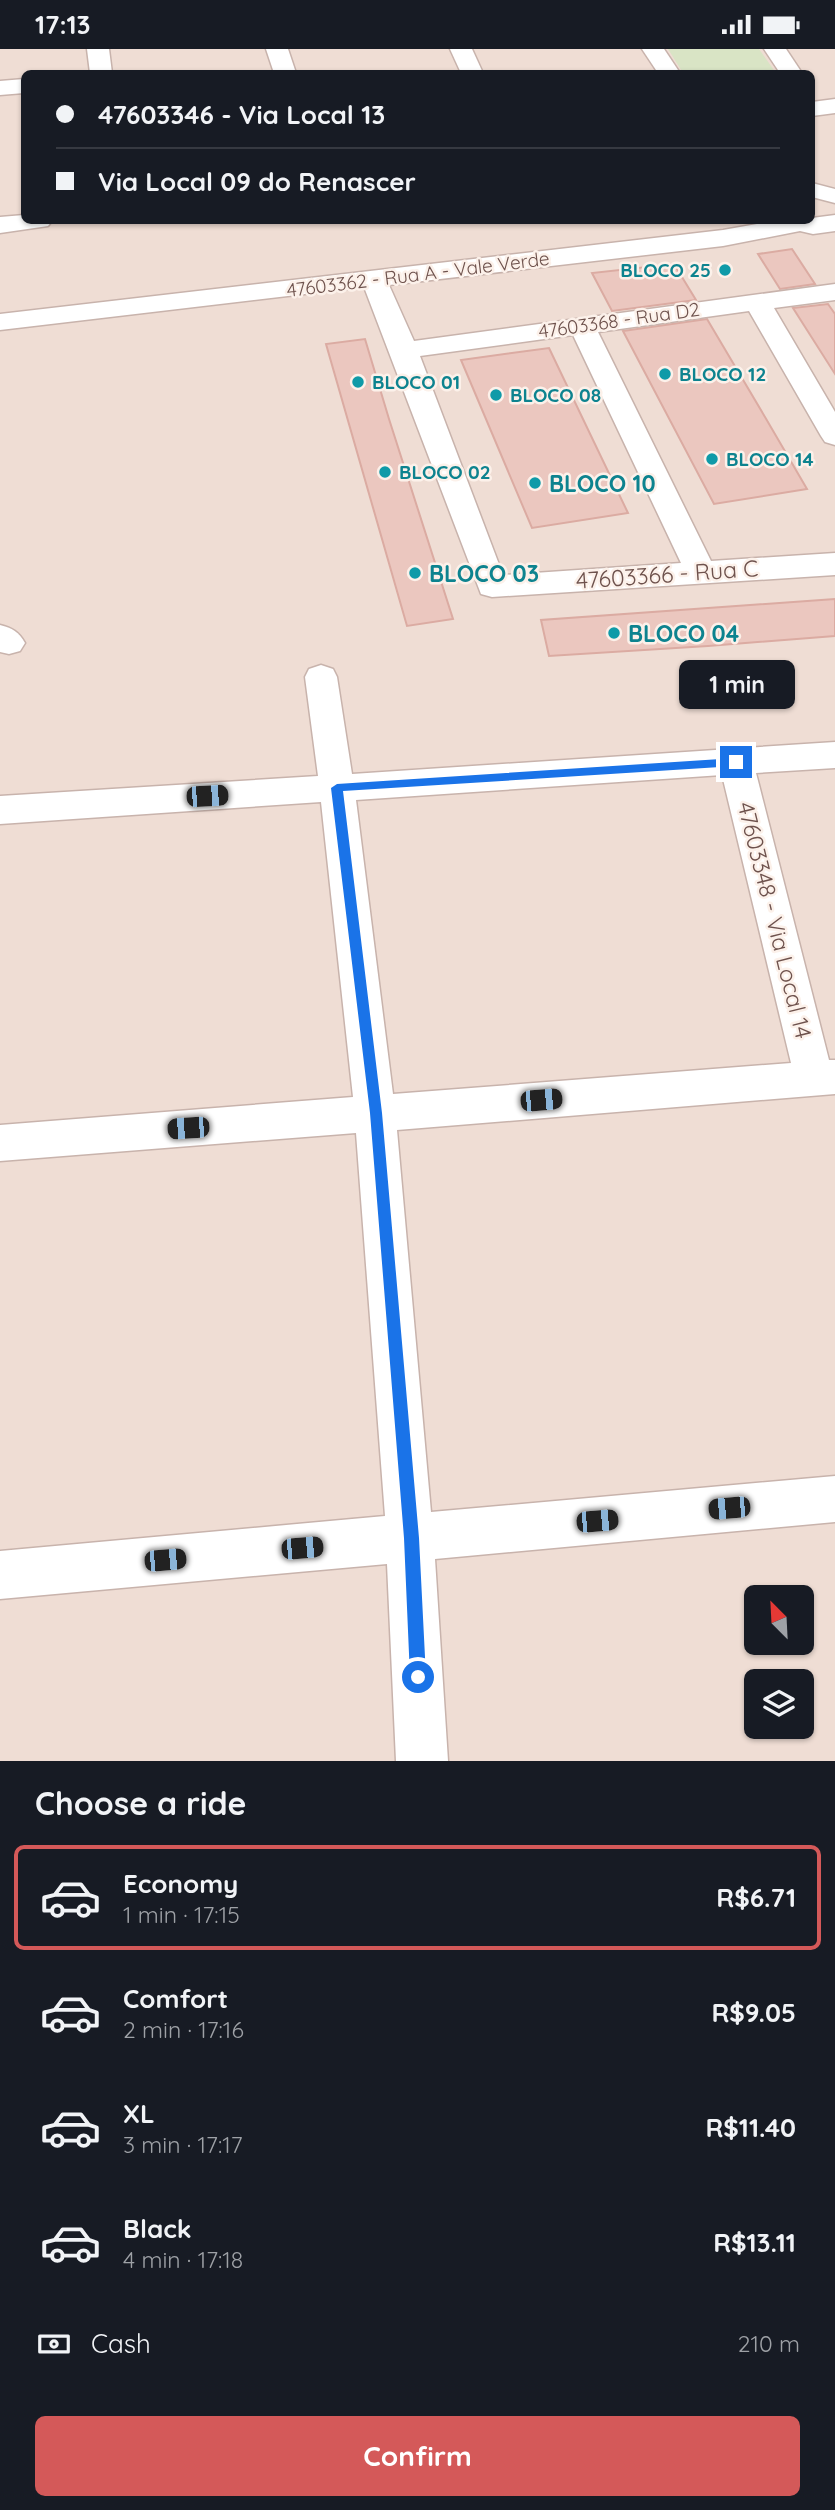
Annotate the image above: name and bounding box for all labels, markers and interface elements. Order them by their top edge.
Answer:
text: 17:13 [35,8,91,41]
text: 47603346 - Via Local 13 [98,98,385,131]
text: Via Local 09 do Renascer [98,165,416,198]
street label: 47603362 - Rua A - Vale Verde [285,246,551,302]
place label: BLOCO 25 [620,258,711,282]
marker: BLOCO 25 [717,262,733,278]
street label: 47603368 - Rua D2 [537,297,701,343]
place label: BLOCO 12 [679,362,766,386]
marker: BLOCO 12 [657,366,673,382]
place label: BLOCO 01 [372,370,460,394]
marker: BLOCO 01 [350,374,366,390]
place label: BLOCO 08 [510,383,601,407]
marker: BLOCO 08 [488,387,504,403]
place label: BLOCO 14 [726,447,814,471]
marker: BLOCO 14 [704,451,720,467]
place label: BLOCO 02 [399,460,491,484]
marker: BLOCO 02 [377,464,393,480]
place label: BLOCO 10 [549,469,656,498]
marker: BLOCO 10 [527,475,543,491]
street label: 47603366 - Rua C [575,553,759,595]
place label: BLOCO 03 [429,559,539,588]
marker: BLOCO 03 [407,565,423,581]
place label: BLOCO 04 [628,619,739,648]
marker: BLOCO 04 [606,625,622,641]
callout: 1 min [678,661,794,709]
text: 1 min [709,670,765,699]
route end [720,746,752,778]
car [186,784,229,808]
street label: 47603348 - Via Local 14 [732,799,818,1041]
car [520,1088,563,1112]
car [167,1116,210,1140]
car [708,1496,751,1520]
car [576,1509,619,1533]
car [281,1536,324,1560]
car [144,1548,187,1572]
north arrow [744,1585,814,1655]
map controls [744,1585,814,1739]
route start [402,1661,434,1693]
button: layers [744,1669,814,1739]
text: Choose a ride [35,1783,247,1823]
icon: car [39,1866,102,1929]
text: Economy [123,1867,238,1900]
text: R$6.71 [716,1881,796,1914]
text: 1 min · 17:15 [123,1900,240,1929]
icon: car [39,1981,102,2044]
text: Comfort [123,1982,228,2015]
text: R$9.05 [711,1996,796,2029]
text: 2 min · 17:16 [123,2015,244,2044]
icon: car [39,2096,102,2159]
text: XL [123,2097,155,2130]
text: R$11.40 [705,2111,796,2144]
text: 3 min · 17:17 [123,2130,243,2159]
icon: car [39,2211,102,2274]
text: Black [123,2212,192,2245]
text: R$13.11 [713,2226,796,2259]
text: 4 min · 17:18 [123,2245,243,2274]
icon: cash [35,2325,73,2363]
text: Cash [91,2327,151,2360]
text: 210 m [738,2329,800,2358]
button: Confirm [35,2416,800,2496]

